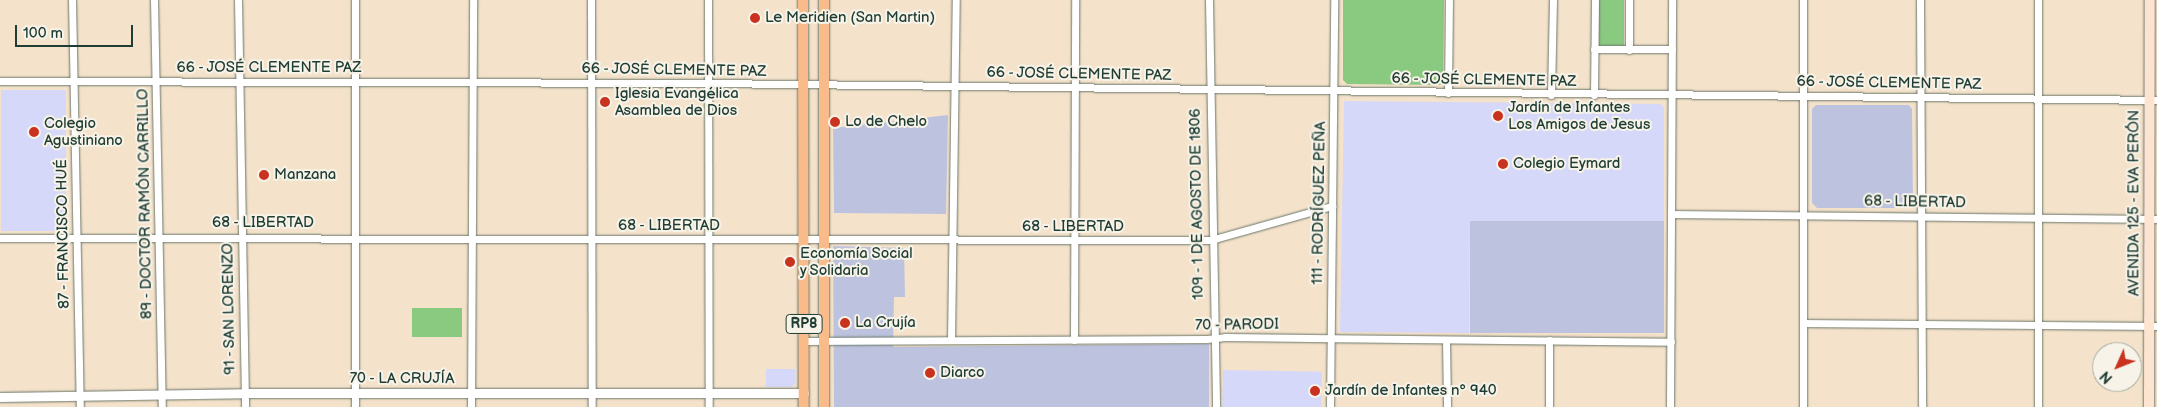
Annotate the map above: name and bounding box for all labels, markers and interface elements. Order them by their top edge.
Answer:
place label: Le Meridien (San Martin) [765,9,935,27]
marker: Le Meridien (San Martin) [749,12,761,24]
scale bar [18,15,135,47]
text: 100 m [23,24,63,43]
street label: 66 - JOSÉ CLEMENTE PAZ [176,59,362,77]
street label: 66 - JOSÉ CLEMENTE PAZ [580,59,768,81]
street label: 66 - JOSÉ CLEMENTE PAZ [985,63,1173,85]
street label: 66 - JOSÉ CLEMENTE PAZ [1390,69,1578,91]
street label: 66 - JOSÉ CLEMENTE PAZ [1795,72,1983,94]
place label: Iglesia Evangélica Asamblea de Dios [615,84,739,119]
street label: 89 - DOCTOR RAMÓN CARRILLO [134,88,156,320]
marker: Iglesia Evangélica Asamblea de Dios [599,96,611,108]
place label: Jardín de Infantes Los Amigos de Jesus [1508,98,1651,133]
street label: 109 - 1 DE AGOSTO DE 1806 [1186,107,1208,301]
street label: AVENIDA 125 - EVA PERÓN [2125,109,2143,297]
marker: Jardín de Infantes Los Amigos de Jesus [1492,110,1504,122]
place label: Lo de Chelo [845,113,927,131]
place label: Colegio Agustiniano [44,114,123,149]
marker: Lo de Chelo [829,116,841,128]
street label: 111 - RODRÍGUEZ PEÑA [1309,121,1329,285]
marker: Colegio Agustiniano [28,126,40,138]
place label: Colegio Eymard [1513,155,1620,173]
street label: 87 - FRANCISCO HUÉ [53,158,73,310]
marker: Colegio Eymard [1497,158,1509,170]
place label: Manzana [274,166,336,184]
marker: Manzana [258,169,270,181]
street label: 68 - LIBERTAD [1863,192,1967,212]
street label: 68 - LIBERTAD [211,214,315,232]
street label: 68 - LIBERTAD [617,217,721,235]
street label: 68 - LIBERTAD [1021,218,1125,236]
street label: 91 - SAN LORENZO [219,242,239,376]
place label: Economía Social y Solidaria [800,244,913,279]
marker: Economía Social y Solidaria [784,256,796,268]
road number: RP8 [785,312,823,336]
place label: La Crujía [855,314,916,332]
street label: 70 - PARODI [1194,315,1280,335]
marker: La Crujía [839,317,851,329]
north arrow [2092,342,2142,392]
place label: Diarco [940,364,985,382]
marker: Diarco [924,367,936,379]
text: N [2097,367,2116,387]
street label: 70 - LA CRUJÍA [349,370,455,388]
place label: Jardín de Infantes nº 940 [1325,382,1497,400]
marker: Jardín de Infantes nº 940 [1309,385,1321,397]

